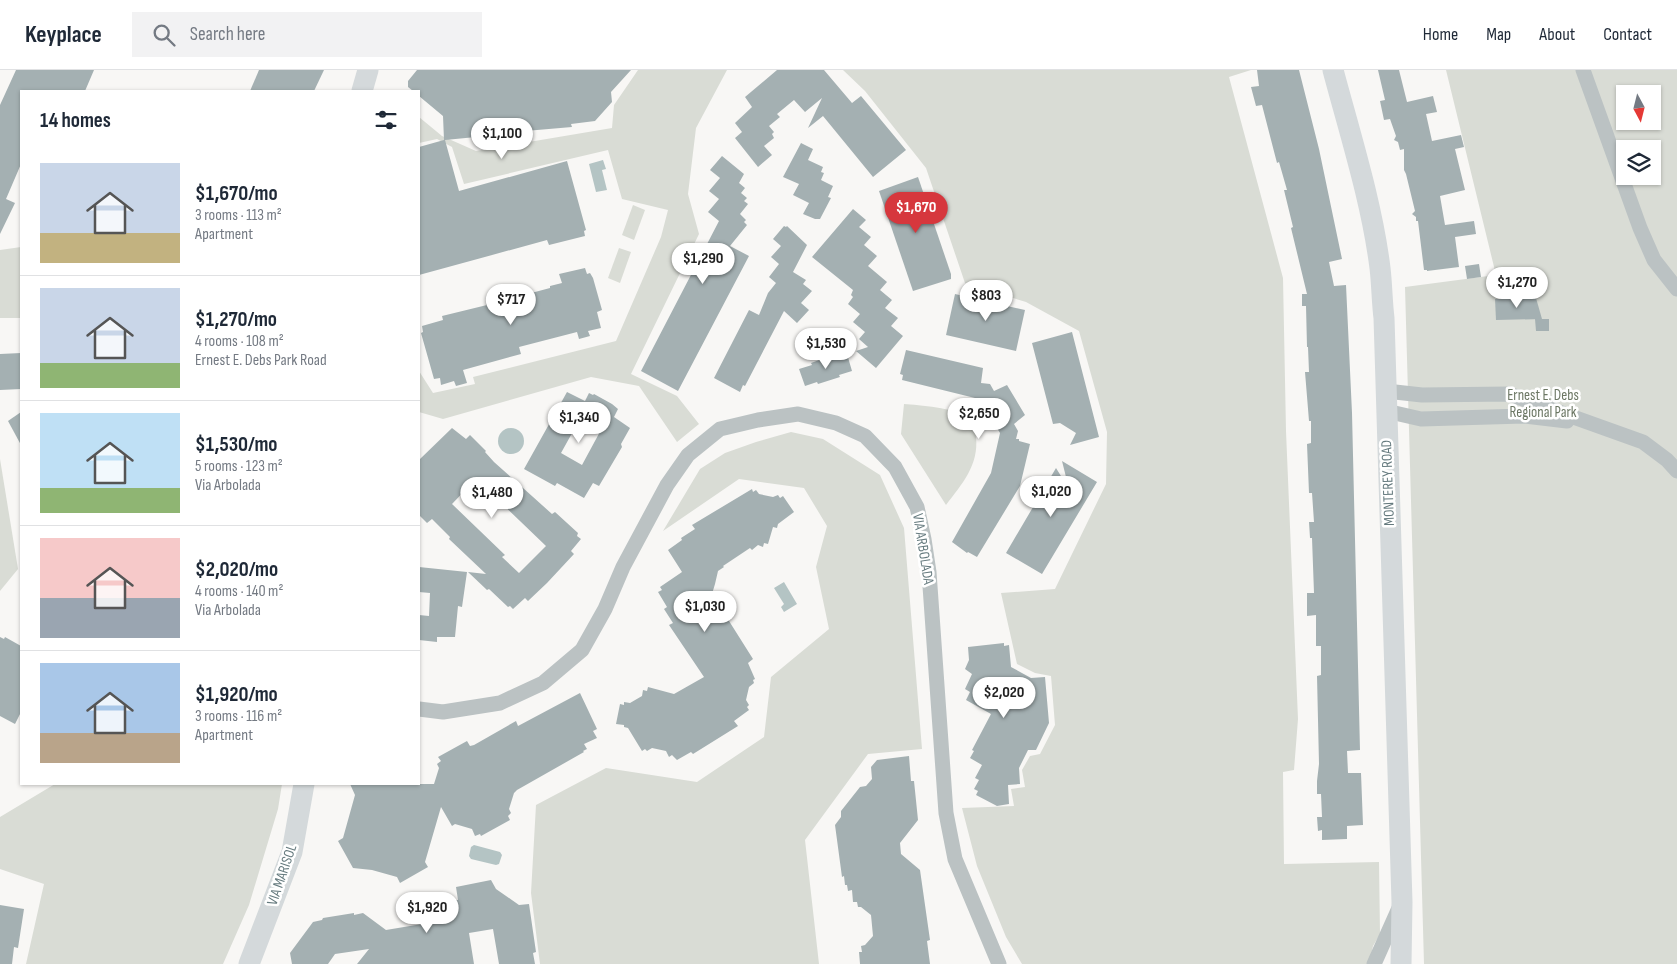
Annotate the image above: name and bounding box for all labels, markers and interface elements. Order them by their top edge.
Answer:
search box [132,12,482,57]
text: Keyplace [25,20,102,49]
icon: search [150,21,178,49]
text: Search here [190,23,265,46]
text: Home [1423,24,1458,45]
text: Map [1486,24,1511,45]
text: About [1539,24,1575,45]
text: Contact [1603,24,1652,45]
north arrow [1616,85,1661,130]
map controls [1616,85,1661,185]
icon: filters [372,106,400,134]
text: 14 homes [40,108,111,133]
pin: $1,100 [461,118,543,160]
text: $1,100 [482,124,522,143]
button: layers [1616,140,1661,185]
text: $1,670/mo [195,181,278,206]
icon: home [80,183,140,243]
pin: $1,670 [875,191,957,234]
text: $1,670 [896,198,936,217]
text: 3 rooms · 113 m² [195,206,282,225]
text: Apartment [195,225,253,244]
pin: $1,290 [662,242,744,285]
text: $1,290 [683,249,723,268]
pin: $1,270 [1476,266,1558,309]
text: $1,270 [1497,273,1537,292]
pin: $803 [956,280,1016,322]
pin: $717 [481,284,541,326]
text: $803 [971,286,1001,305]
text: $717 [497,290,525,309]
text: $1,270/mo [195,307,277,332]
icon: home [80,308,140,368]
pin: $1,530 [785,328,867,370]
text: 4 rooms · 108 m² [195,332,284,351]
text: $1,530 [806,334,846,353]
text: Ernest E. Debs Park Road [195,351,327,370]
park label: Ernest E. Debs Regional Park [1507,386,1579,422]
pin: $2,650 [938,398,1020,440]
pin: $1,340 [538,402,620,444]
text: $2,650 [959,404,1000,423]
text: $1,340 [559,408,599,427]
text: $1,530/mo [195,432,277,457]
icon: home [80,433,140,493]
street label: MONTEREY ROAD [1377,440,1399,526]
text: 5 rooms · 123 m² [195,457,283,476]
text: Via Arbolada [195,476,261,495]
pin: $1,480 [451,476,533,519]
pin: $1,020 [1010,476,1092,518]
text: $1,020 [1031,482,1071,501]
text: $1,480 [471,483,513,502]
street label: VIA ARBOLADA [908,512,938,586]
text: $2,020/mo [195,557,278,582]
icon: home [80,558,140,618]
text: 4 rooms · 140 m² [195,582,283,601]
pin: $1,030 [664,590,746,633]
text: $1,030 [685,597,725,616]
text: Via Arbolada [195,601,261,620]
pin: $2,020 [963,676,1045,719]
text: $1,920/mo [195,682,278,707]
icon: home [80,683,140,743]
text: $2,020 [984,683,1025,702]
text: 3 rooms · 116 m² [195,707,282,726]
text: Apartment [195,726,253,745]
street label: VIA MARISOL [263,842,301,908]
pin: $1,920 [386,892,468,934]
text: $1,920 [407,898,447,917]

